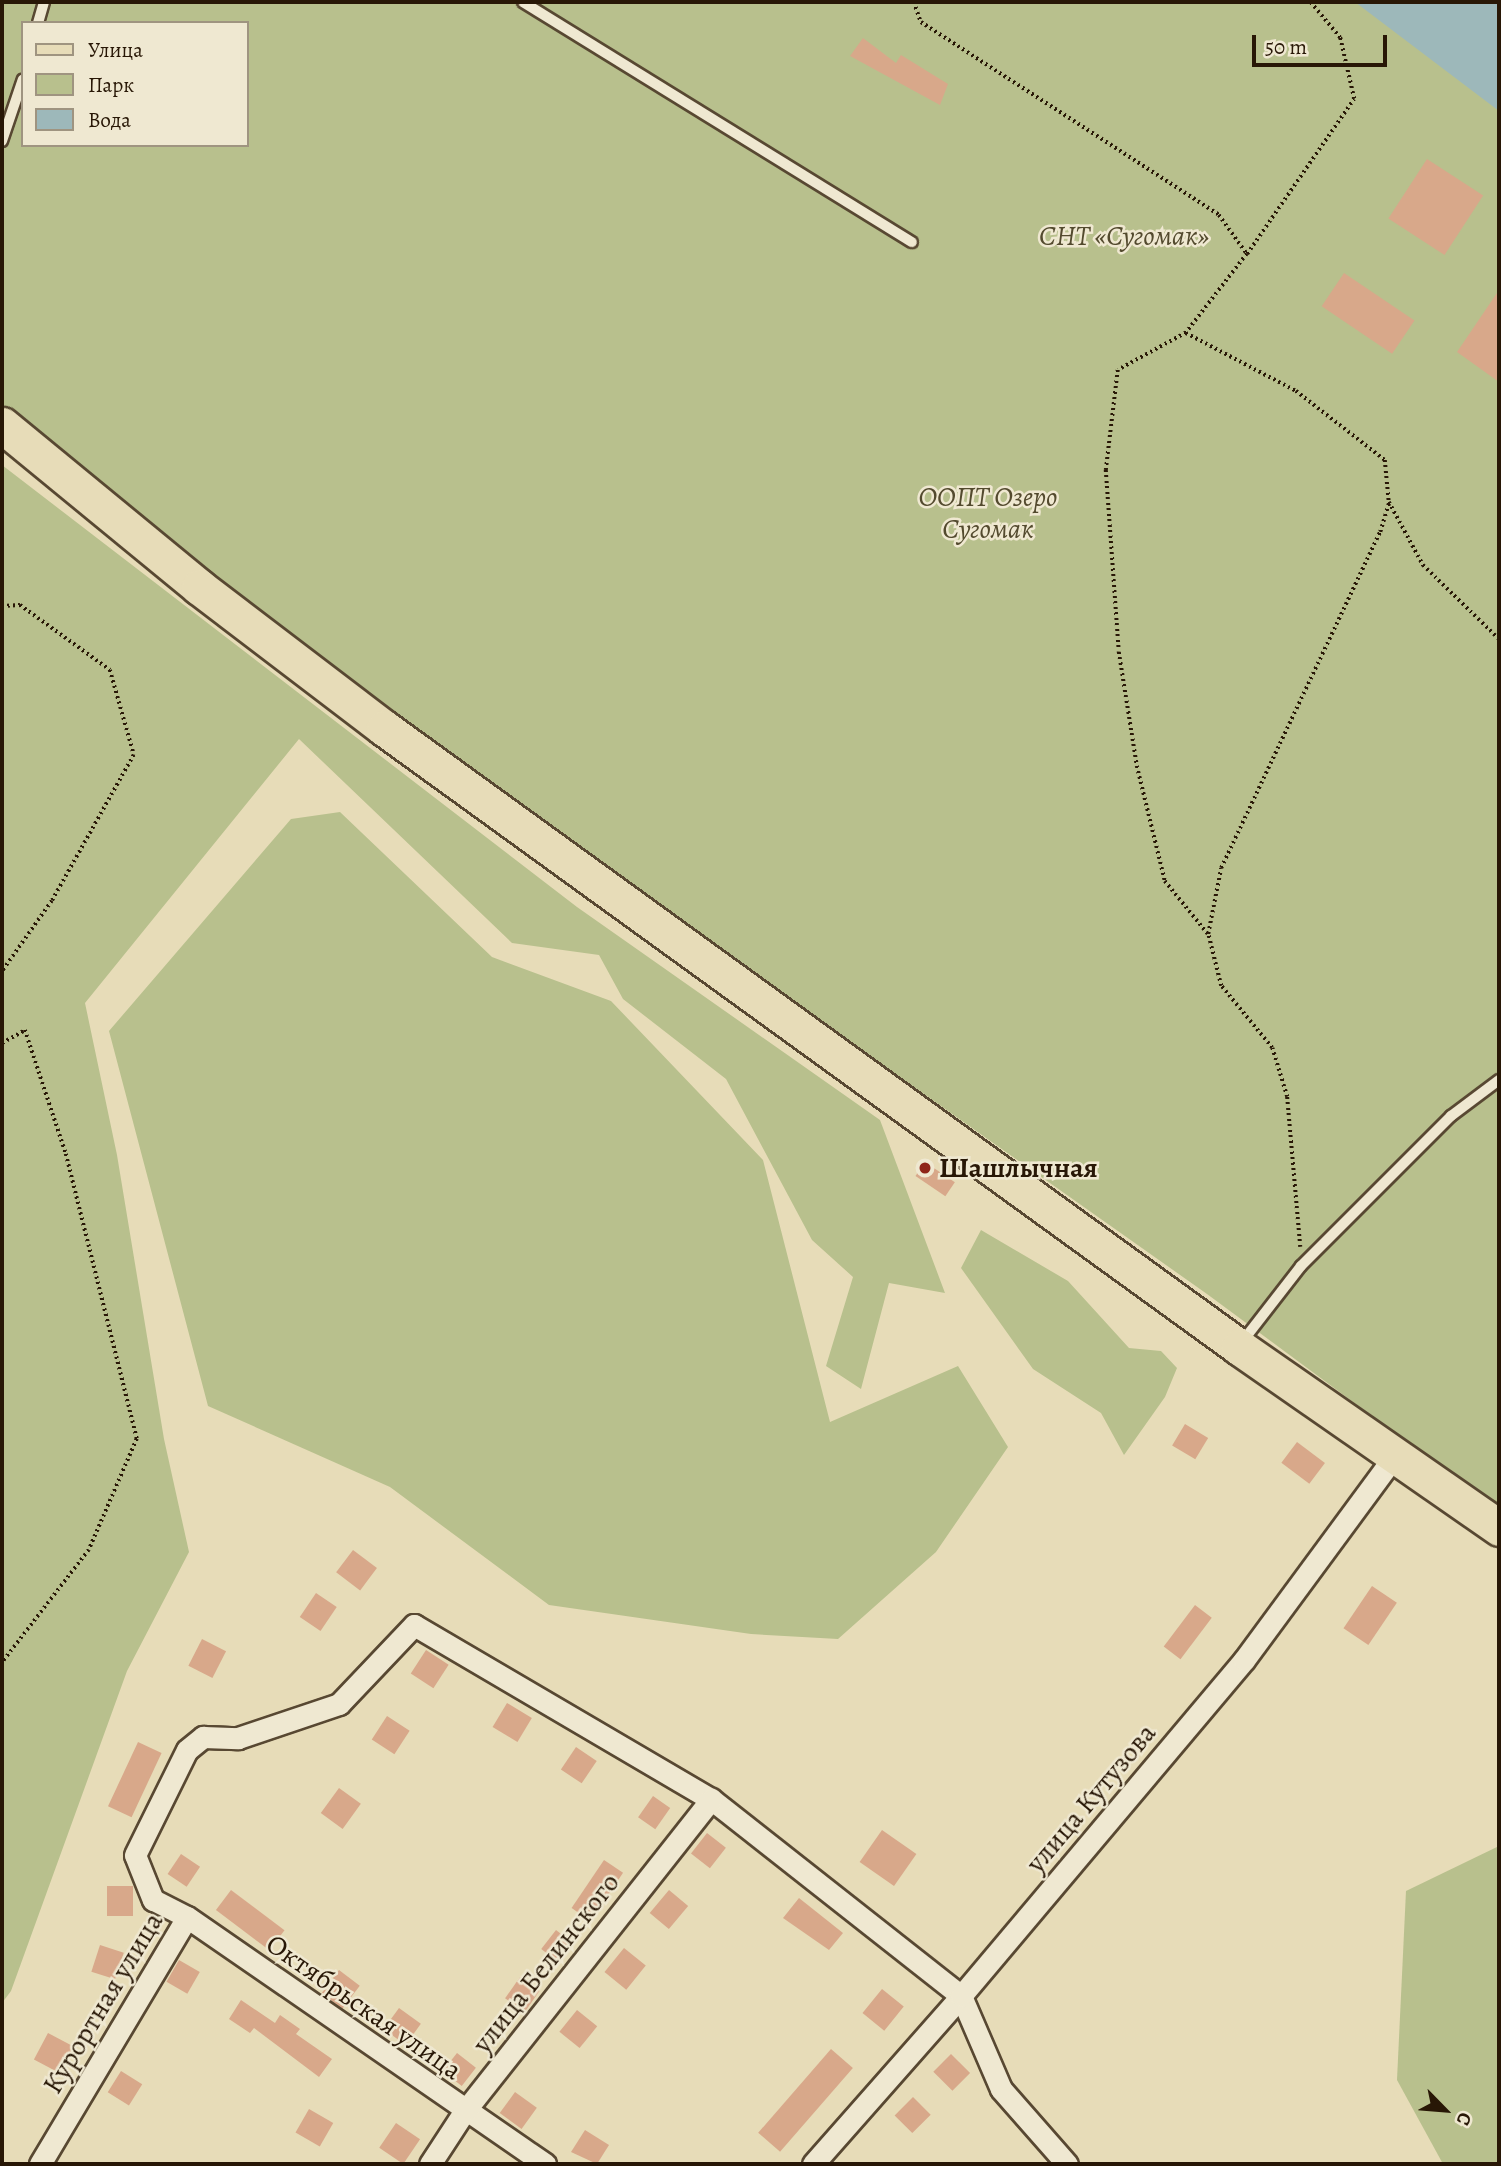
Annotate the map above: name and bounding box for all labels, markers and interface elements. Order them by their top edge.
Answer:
legend [21,21,248,147]
scale bar [1256,21,1391,65]
text: 50 m [1265,33,1307,61]
text: Улица [88,36,143,64]
text: Парк [88,71,134,99]
text: Вода [88,106,131,134]
park label: СНТ «Сугомак» [1039,219,1209,253]
park label: ООПТ Озеро Сугомак [918,480,1058,546]
place label: Шашлычная [939,1151,1098,1185]
marker: Шашлычная [917,1160,933,1176]
street label: улица Кутузова [1019,1717,1163,1879]
street label: улица Белинского [465,1866,627,2060]
street label: Курортная улица [36,1906,170,2100]
street label: Октябрьская улица [260,1927,468,2087]
north arrow [1410,2075,1480,2145]
text: С [1450,2108,1478,2130]

